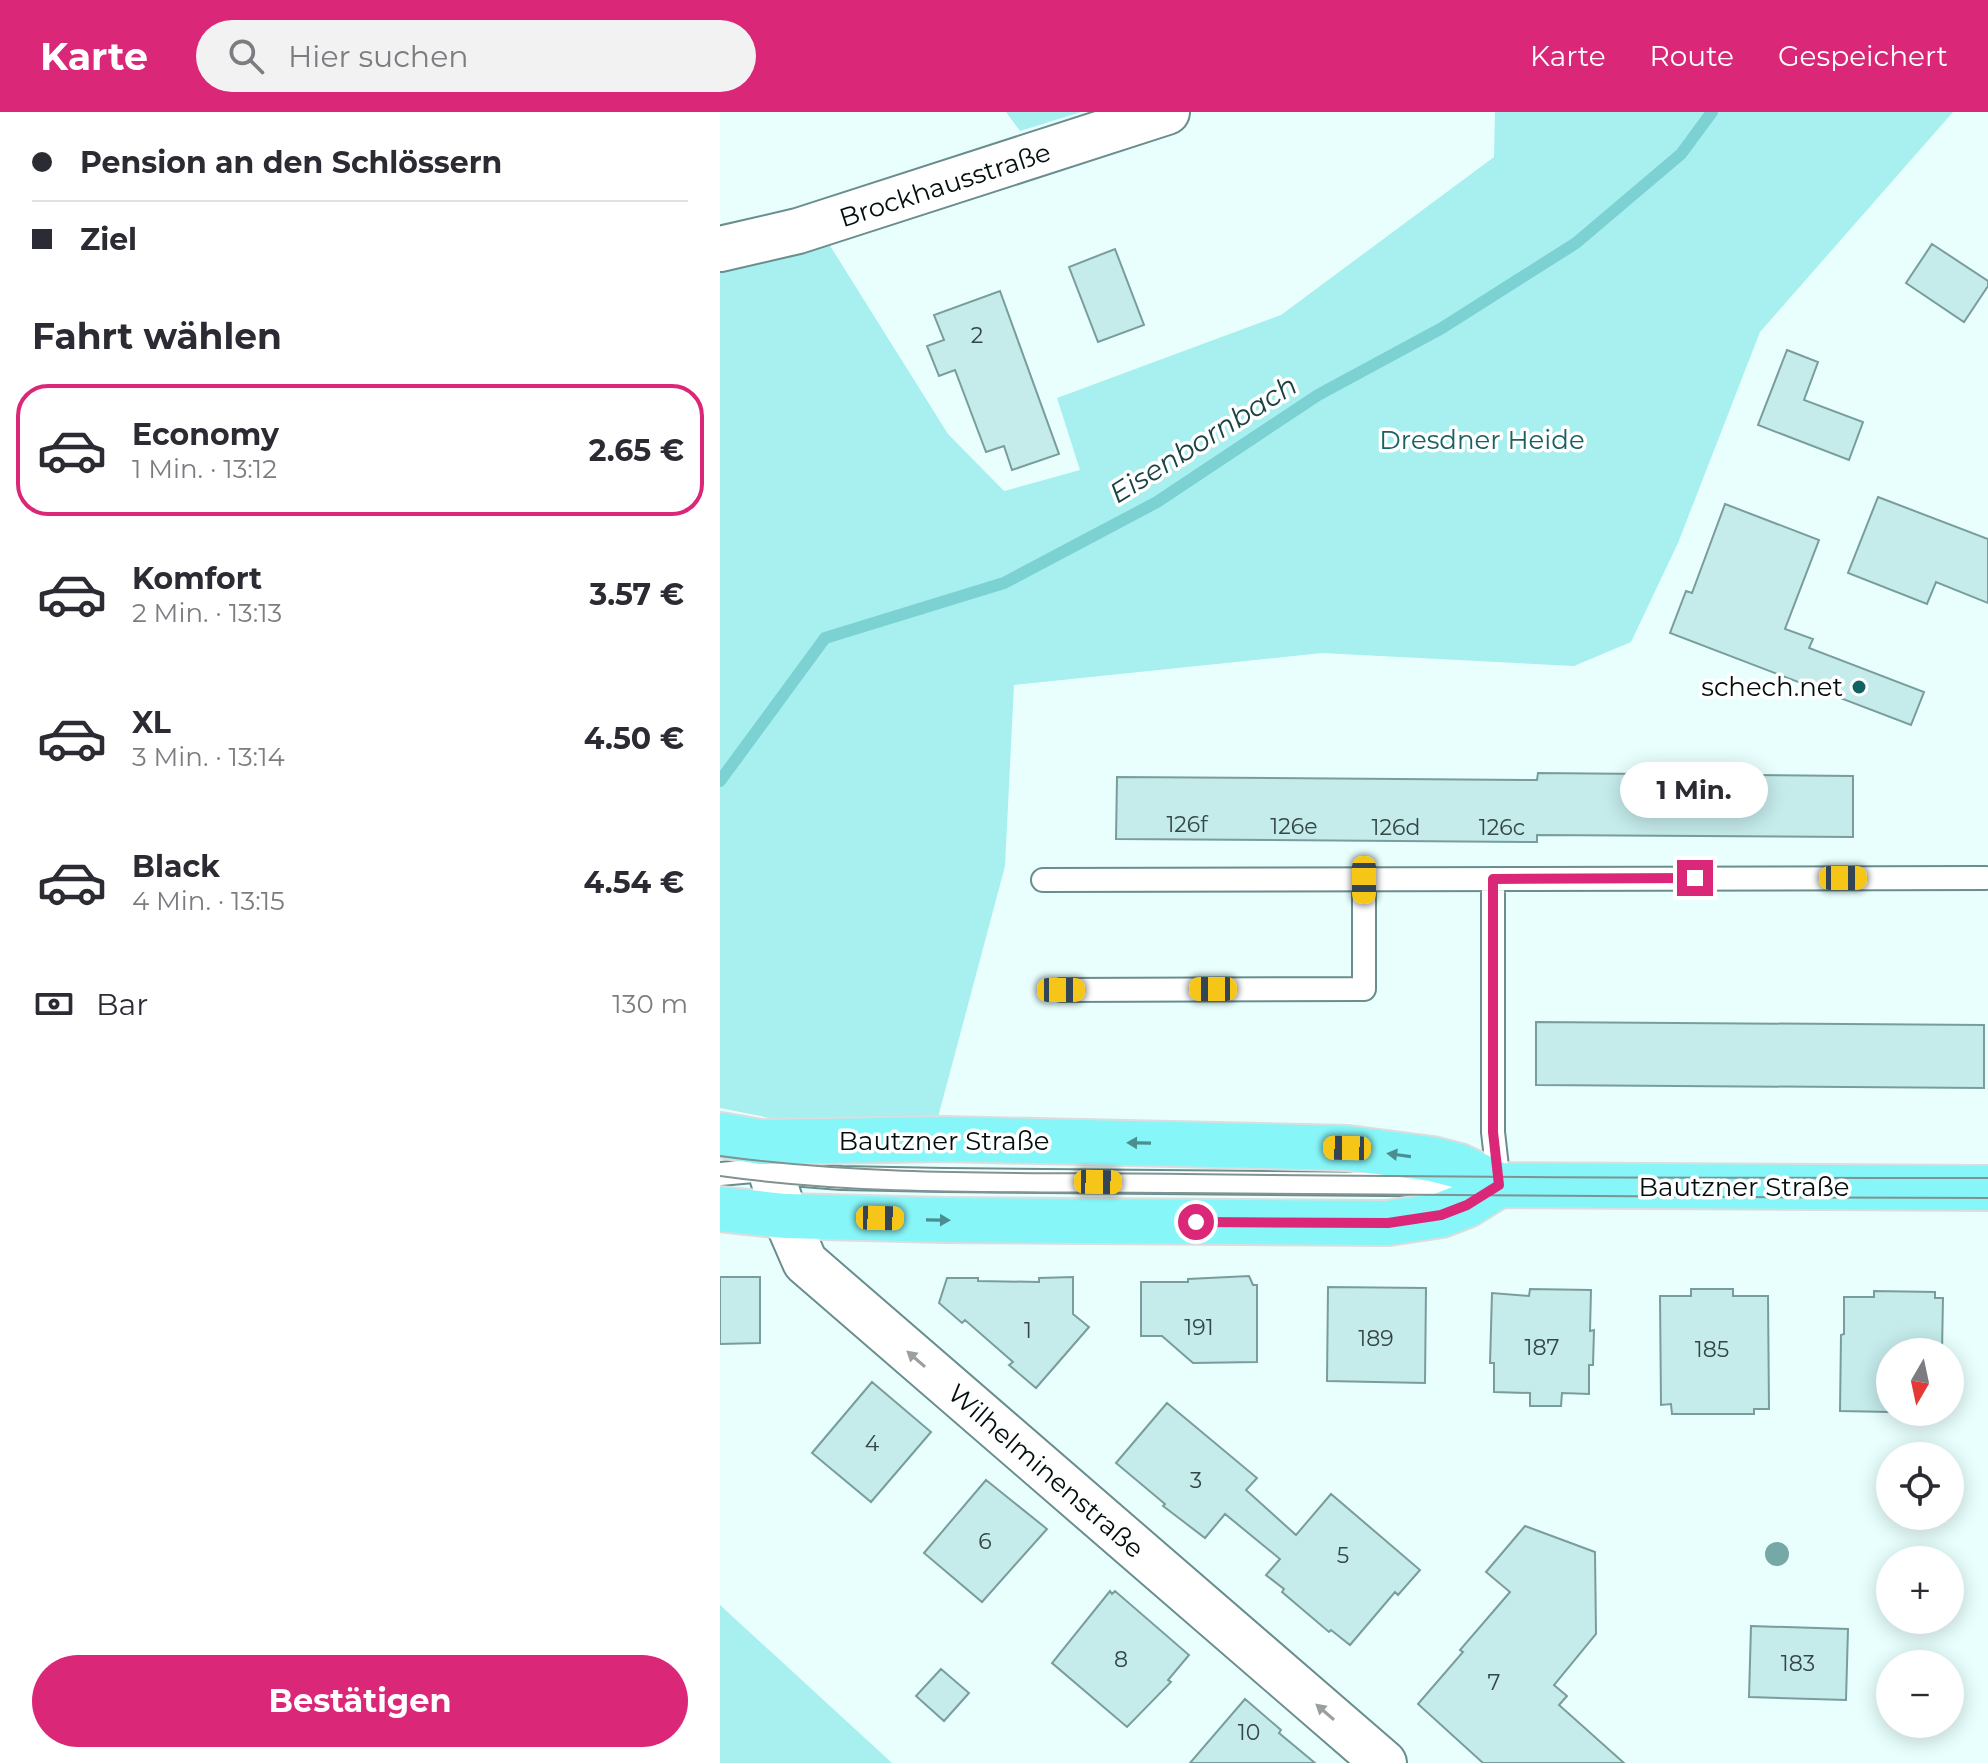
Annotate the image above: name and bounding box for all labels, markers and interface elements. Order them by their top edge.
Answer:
search box [196,20,756,92]
text: Karte [40,33,148,80]
icon: search [224,34,268,78]
text: Hier suchen [288,38,469,75]
text: Karte [1530,39,1606,73]
text: Route [1650,39,1734,73]
text: Gespeichert [1778,39,1948,73]
street label: Brockhausstraße [835,136,1055,234]
text: Pension an den Schlössern [80,144,502,181]
text: Ziel [80,221,137,258]
text: Fahrt wählen [32,314,282,358]
house number: 2 [971,322,983,349]
water label: Eisenbornbach [1103,368,1303,510]
icon: car [36,414,108,486]
text: Economy [132,416,279,453]
park label: Dresdner Heide [1379,424,1585,456]
text: 2.65 € [589,432,684,469]
text: 1 Min. · 13:12 [132,453,277,485]
icon: car [36,558,108,630]
text: Komfort [132,560,262,597]
text: 3.57 € [589,576,684,613]
text: 2 Min. · 13:13 [132,597,282,629]
place label: schech.net [1701,671,1843,703]
marker: schech.net [1850,678,1868,696]
icon: car [36,702,108,774]
text: XL [132,704,171,741]
text: 4.50 € [584,720,684,757]
text: 3 Min. · 13:14 [132,741,285,773]
callout: 1 Min. [1621,762,1769,818]
text: 1 Min. [1657,774,1731,806]
house number: 126f [1166,811,1209,838]
house number: 126e [1270,813,1318,840]
house number: 126d [1372,814,1420,841]
house number: 126c [1479,814,1525,841]
icon: car [36,846,108,918]
text: Black [132,848,220,885]
car [1352,856,1376,904]
route end [1677,860,1713,896]
text: 4.54 € [584,864,684,901]
car [1819,866,1867,890]
text: 4 Min. · 13:15 [132,885,285,917]
car [1189,977,1237,1001]
car [1037,978,1085,1002]
icon: cash [32,982,76,1026]
text: Bar [96,986,148,1023]
text: 130 m [612,988,688,1020]
street label: Bautzner Straße [838,1125,1050,1157]
one-way arrow [1126,1136,1151,1149]
car [1323,1136,1371,1160]
one-way arrow [1386,1148,1411,1161]
car [1074,1170,1122,1194]
street label: Bautzner Straße [1638,1171,1850,1203]
route start [1178,1204,1214,1240]
car [856,1206,904,1230]
one-way arrow [926,1213,951,1226]
house number: 191 [1184,1314,1214,1341]
house number: 1 [1024,1317,1032,1344]
house number: 189 [1358,1325,1394,1352]
house number: 187 [1525,1334,1560,1361]
house number: 185 [1695,1336,1729,1363]
north arrow [1876,1338,1964,1426]
map controls [1876,1338,1964,1738]
one-way arrow [907,1351,927,1368]
street label: Wilhelminenstraße [941,1377,1151,1565]
house number: 4 [865,1430,880,1457]
button: locate [1876,1442,1964,1530]
house number: 3 [1190,1467,1202,1494]
house number: 6 [978,1528,992,1555]
house number: 5 [1337,1542,1349,1569]
button: + [1876,1546,1964,1634]
house number: 8 [1114,1646,1128,1673]
house number: 183 [1781,1650,1815,1677]
button: − [1876,1650,1964,1738]
button: Bestätigen [32,1655,688,1747]
house number: 7 [1488,1669,1501,1696]
one-way arrow [1315,1704,1335,1721]
house number: 10 [1238,1719,1260,1746]

